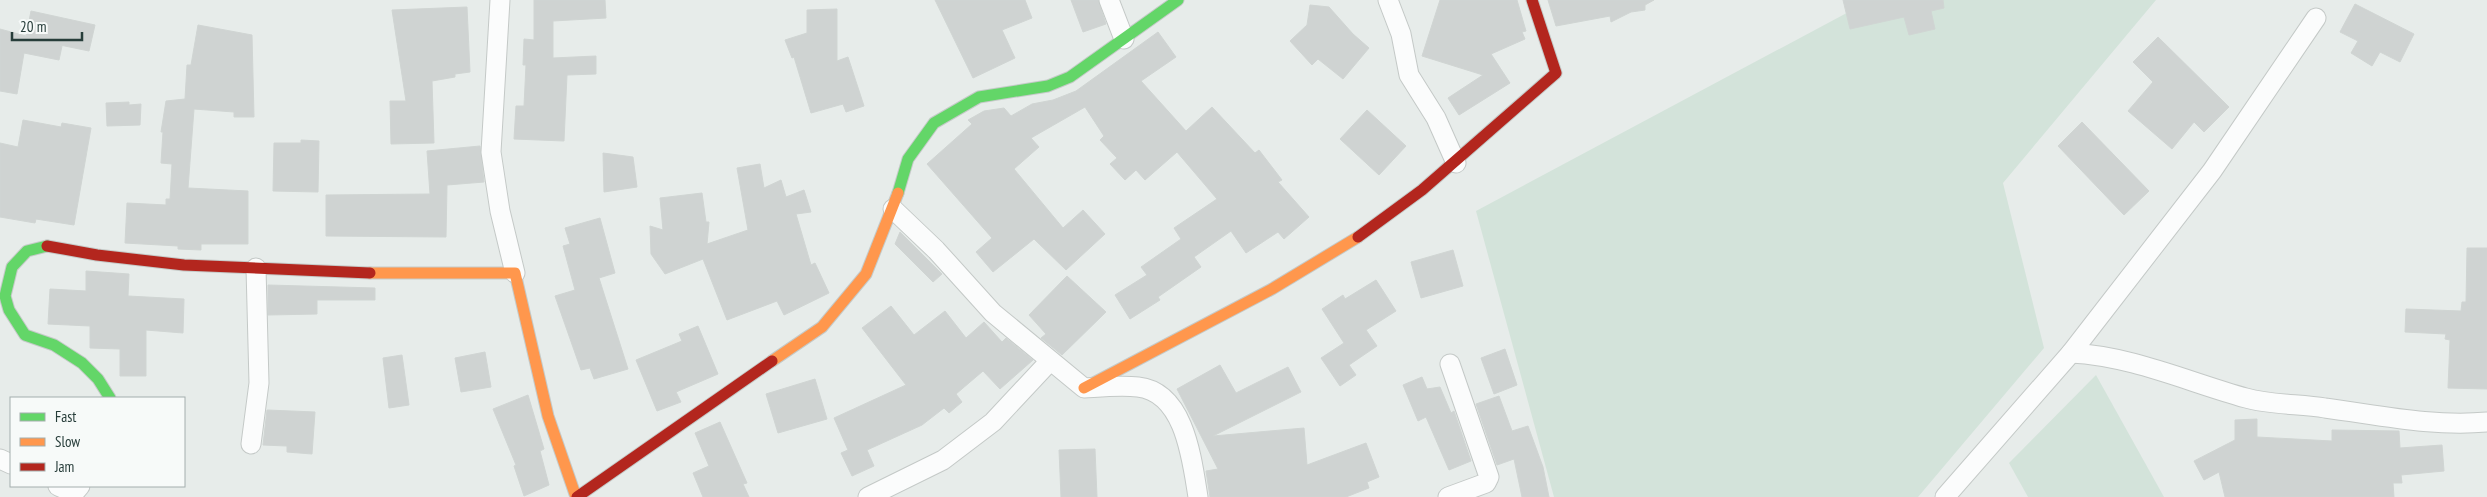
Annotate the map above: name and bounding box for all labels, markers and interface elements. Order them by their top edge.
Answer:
scale bar [12,10,82,42]
text: 20 m [20,17,46,36]
legend [10,397,185,487]
text: Fast [55,407,76,426]
text: Slow [55,432,80,451]
text: Jam [54,457,74,476]

